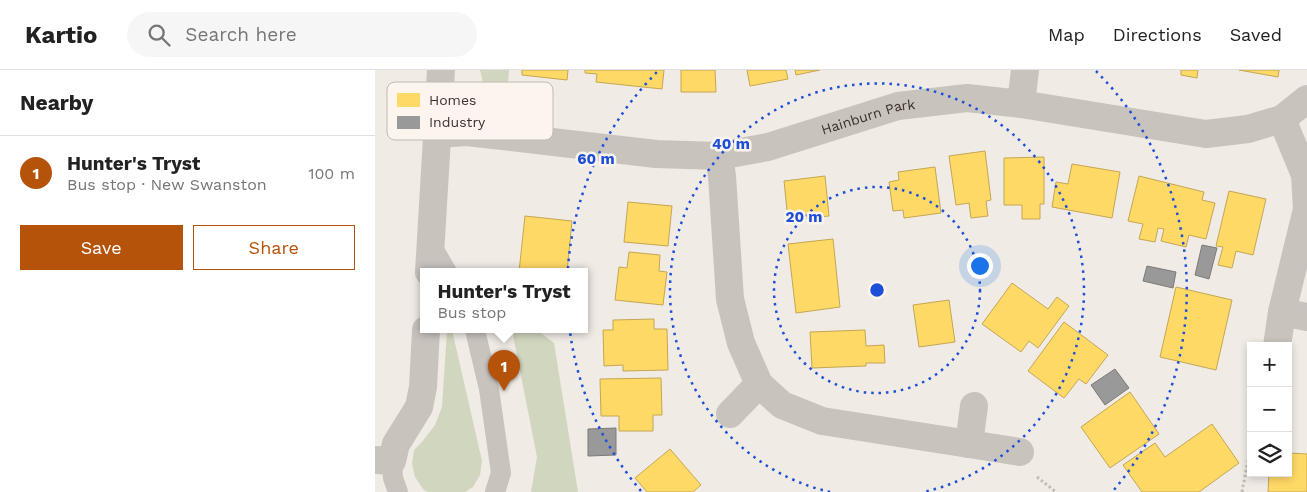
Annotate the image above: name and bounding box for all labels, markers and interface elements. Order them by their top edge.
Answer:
search box [127,12,477,57]
text: Kartio [25,21,97,49]
icon: search [145,21,173,49]
text: Search here [185,23,297,46]
text: Map [1048,24,1085,45]
text: Directions [1113,24,1202,45]
text: Saved [1230,24,1282,45]
legend [387,82,553,140]
text: Nearby [20,90,93,115]
text: Homes [429,92,476,108]
street label: Hainburn Park [819,96,916,138]
text: Industry [429,114,486,130]
text: 40 m [712,135,750,153]
text: 60 m [577,150,615,168]
text: Hunter's Tryst [67,152,200,175]
text: 1 [33,164,39,183]
text: 100 m [308,164,355,183]
text: Bus stop · New Swanston [67,175,267,194]
text: 20 m [785,208,823,226]
button: Save [20,225,183,270]
button: Share [193,225,355,270]
your location [967,253,993,279]
popup [420,268,588,333]
text: Hunter's Tryst [437,280,571,303]
centre of rings [868,281,886,299]
text: Bus stop [437,303,506,322]
map controls [1247,342,1292,477]
button: + [1247,342,1292,387]
pin: 1 [488,350,520,391]
button: − [1247,387,1292,432]
button: layers [1247,432,1292,477]

